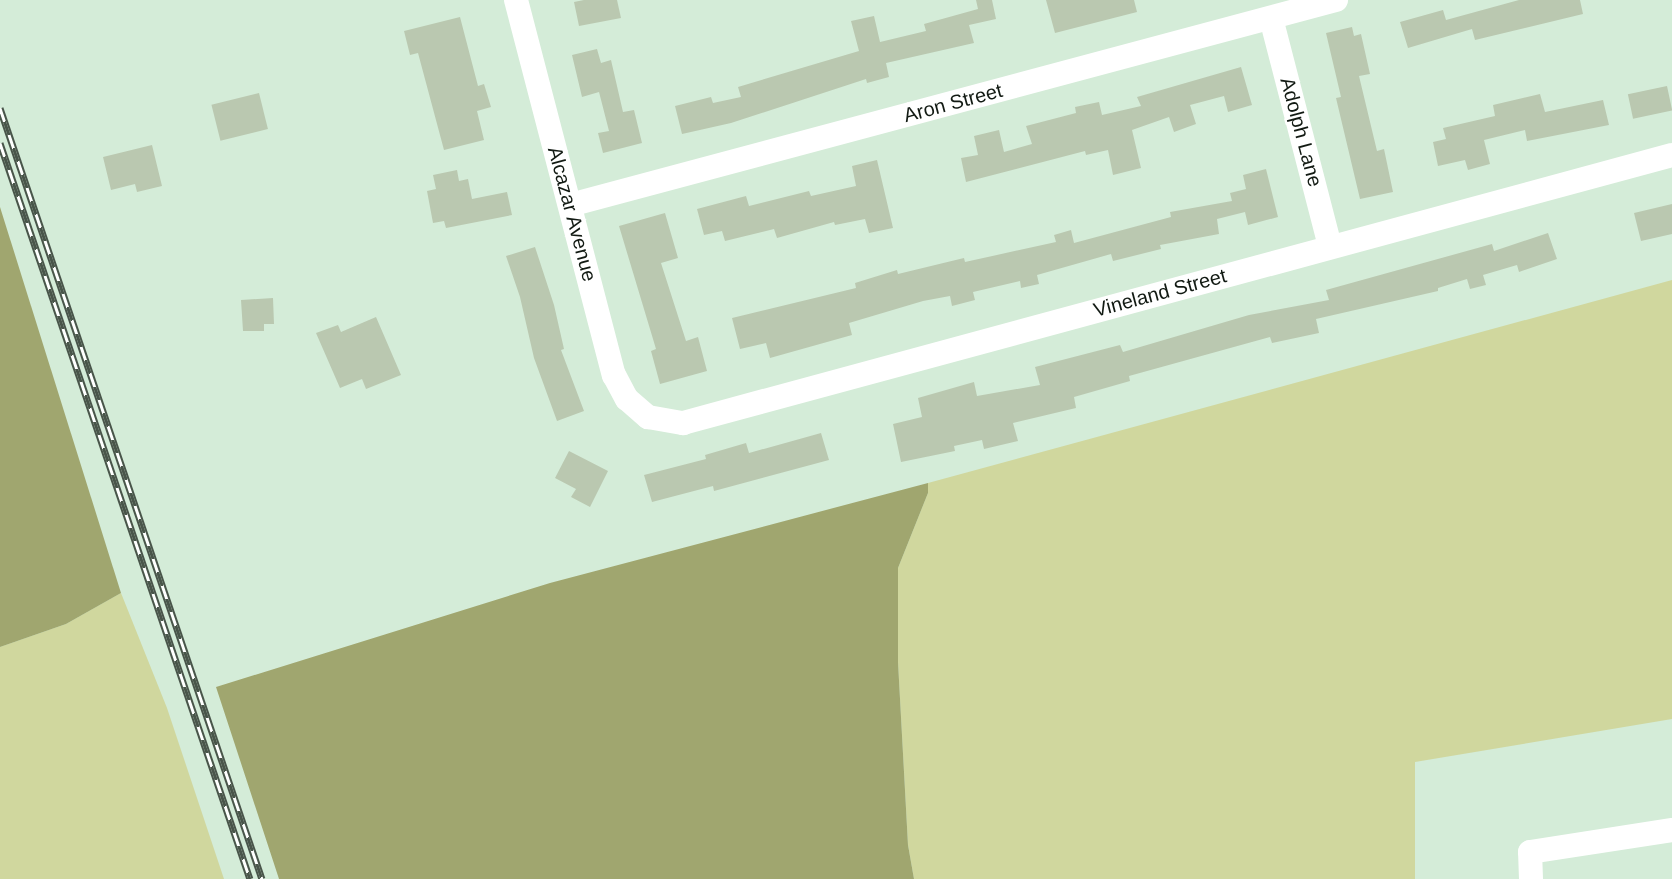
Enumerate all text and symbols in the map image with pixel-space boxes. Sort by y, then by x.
street label: Adolph Lane [1275,75,1327,189]
street label: Aron Street [901,78,1005,128]
street label: Alcazar Avenue [542,143,602,285]
street label: Vineland Street [1091,264,1229,322]

